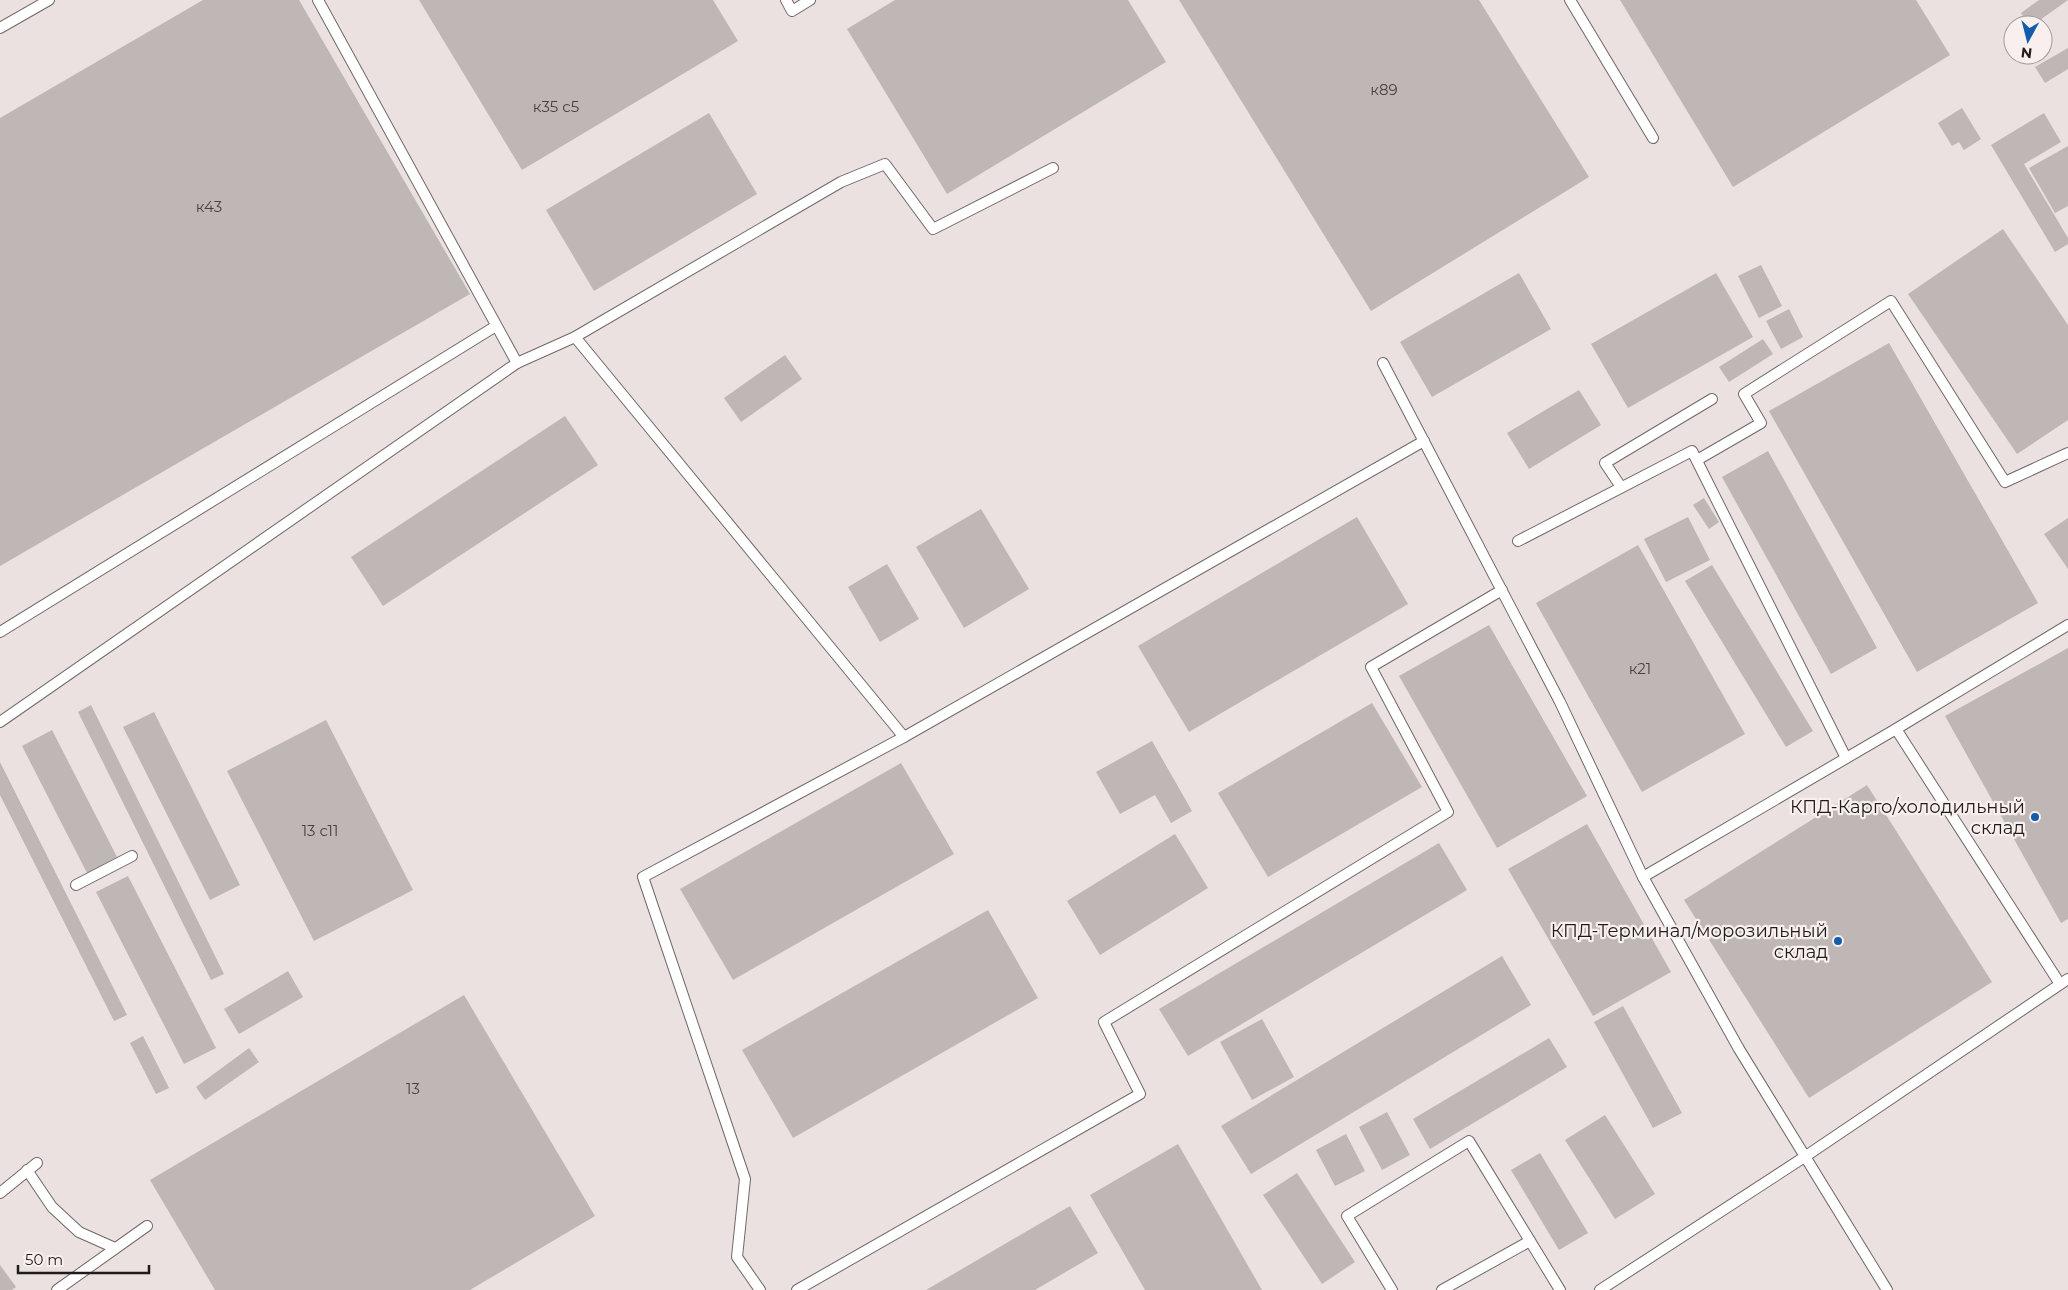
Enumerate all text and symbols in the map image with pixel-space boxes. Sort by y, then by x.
north arrow [2003,15,2053,65]
text: N [2020,43,2033,63]
house number: к89 [1370,80,1398,99]
house number: к35 с5 [533,97,579,116]
house number: к43 [196,197,222,216]
house number: к21 [1629,659,1651,678]
place label: КПД-Карго/холодильный склад [1790,796,2025,839]
marker: КПД-Карго/холодильный склад [2029,811,2041,823]
house number: 13 с11 [302,821,338,840]
place label: КПД-Терминал/морозильный склад [1551,920,1828,963]
marker: КПД-Терминал/морозильный склад [1832,935,1844,947]
house number: 13 [406,1079,420,1098]
scale bar [18,1242,149,1274]
text: 50 m [25,1250,63,1269]

